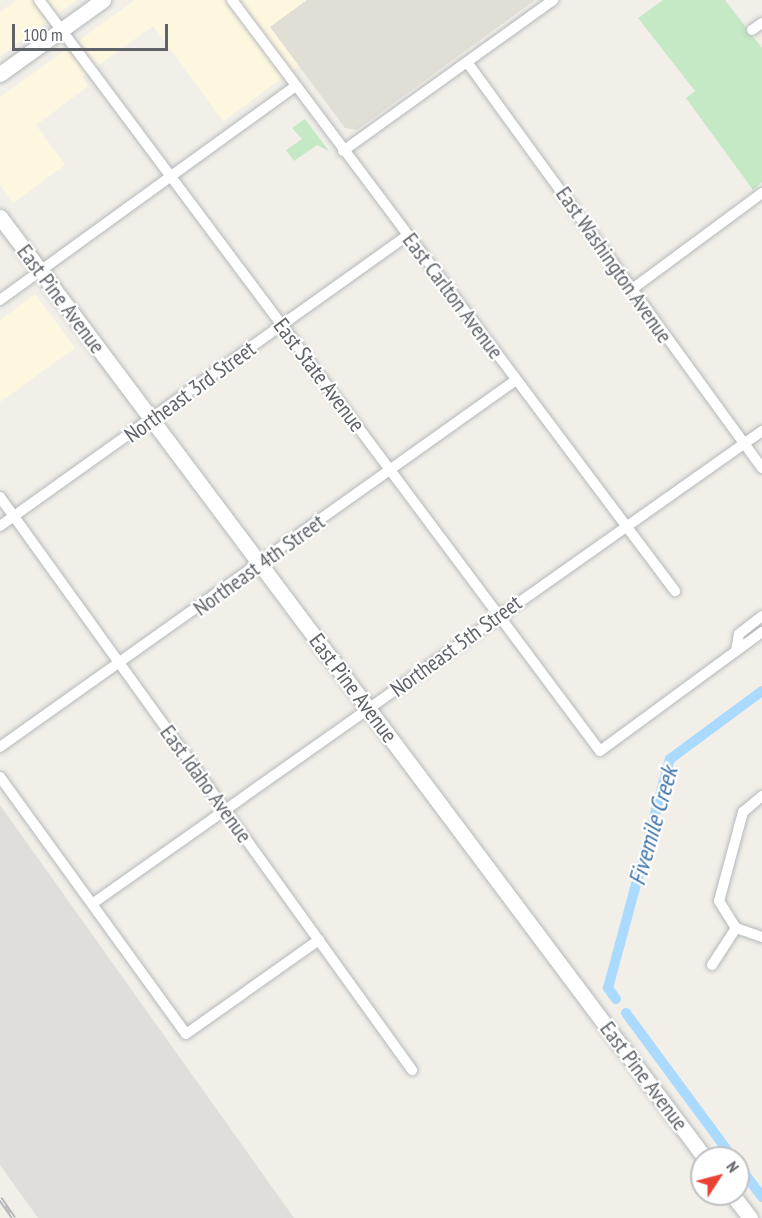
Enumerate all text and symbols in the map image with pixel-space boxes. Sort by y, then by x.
scale bar [15,12,171,50]
text: 100 m [23,23,63,46]
street label: East Washington Avenue [550,181,678,349]
street label: East Carlton Avenue [397,228,509,364]
street label: East Pine Avenue [11,239,111,359]
street label: East State Avenue [268,313,370,437]
street label: Northeast 3rd Street [119,336,261,448]
street label: Northeast 4th Street [188,509,330,621]
street label: Northeast 5th Street [385,590,527,702]
street label: East Pine Avenue [303,628,403,748]
street label: East Idaho Avenue [154,720,258,848]
water label: Fivemile Creek [622,763,684,889]
street label: East Pine Avenue [594,1016,694,1136]
north arrow [690,1146,750,1206]
text: N [722,1157,744,1176]

